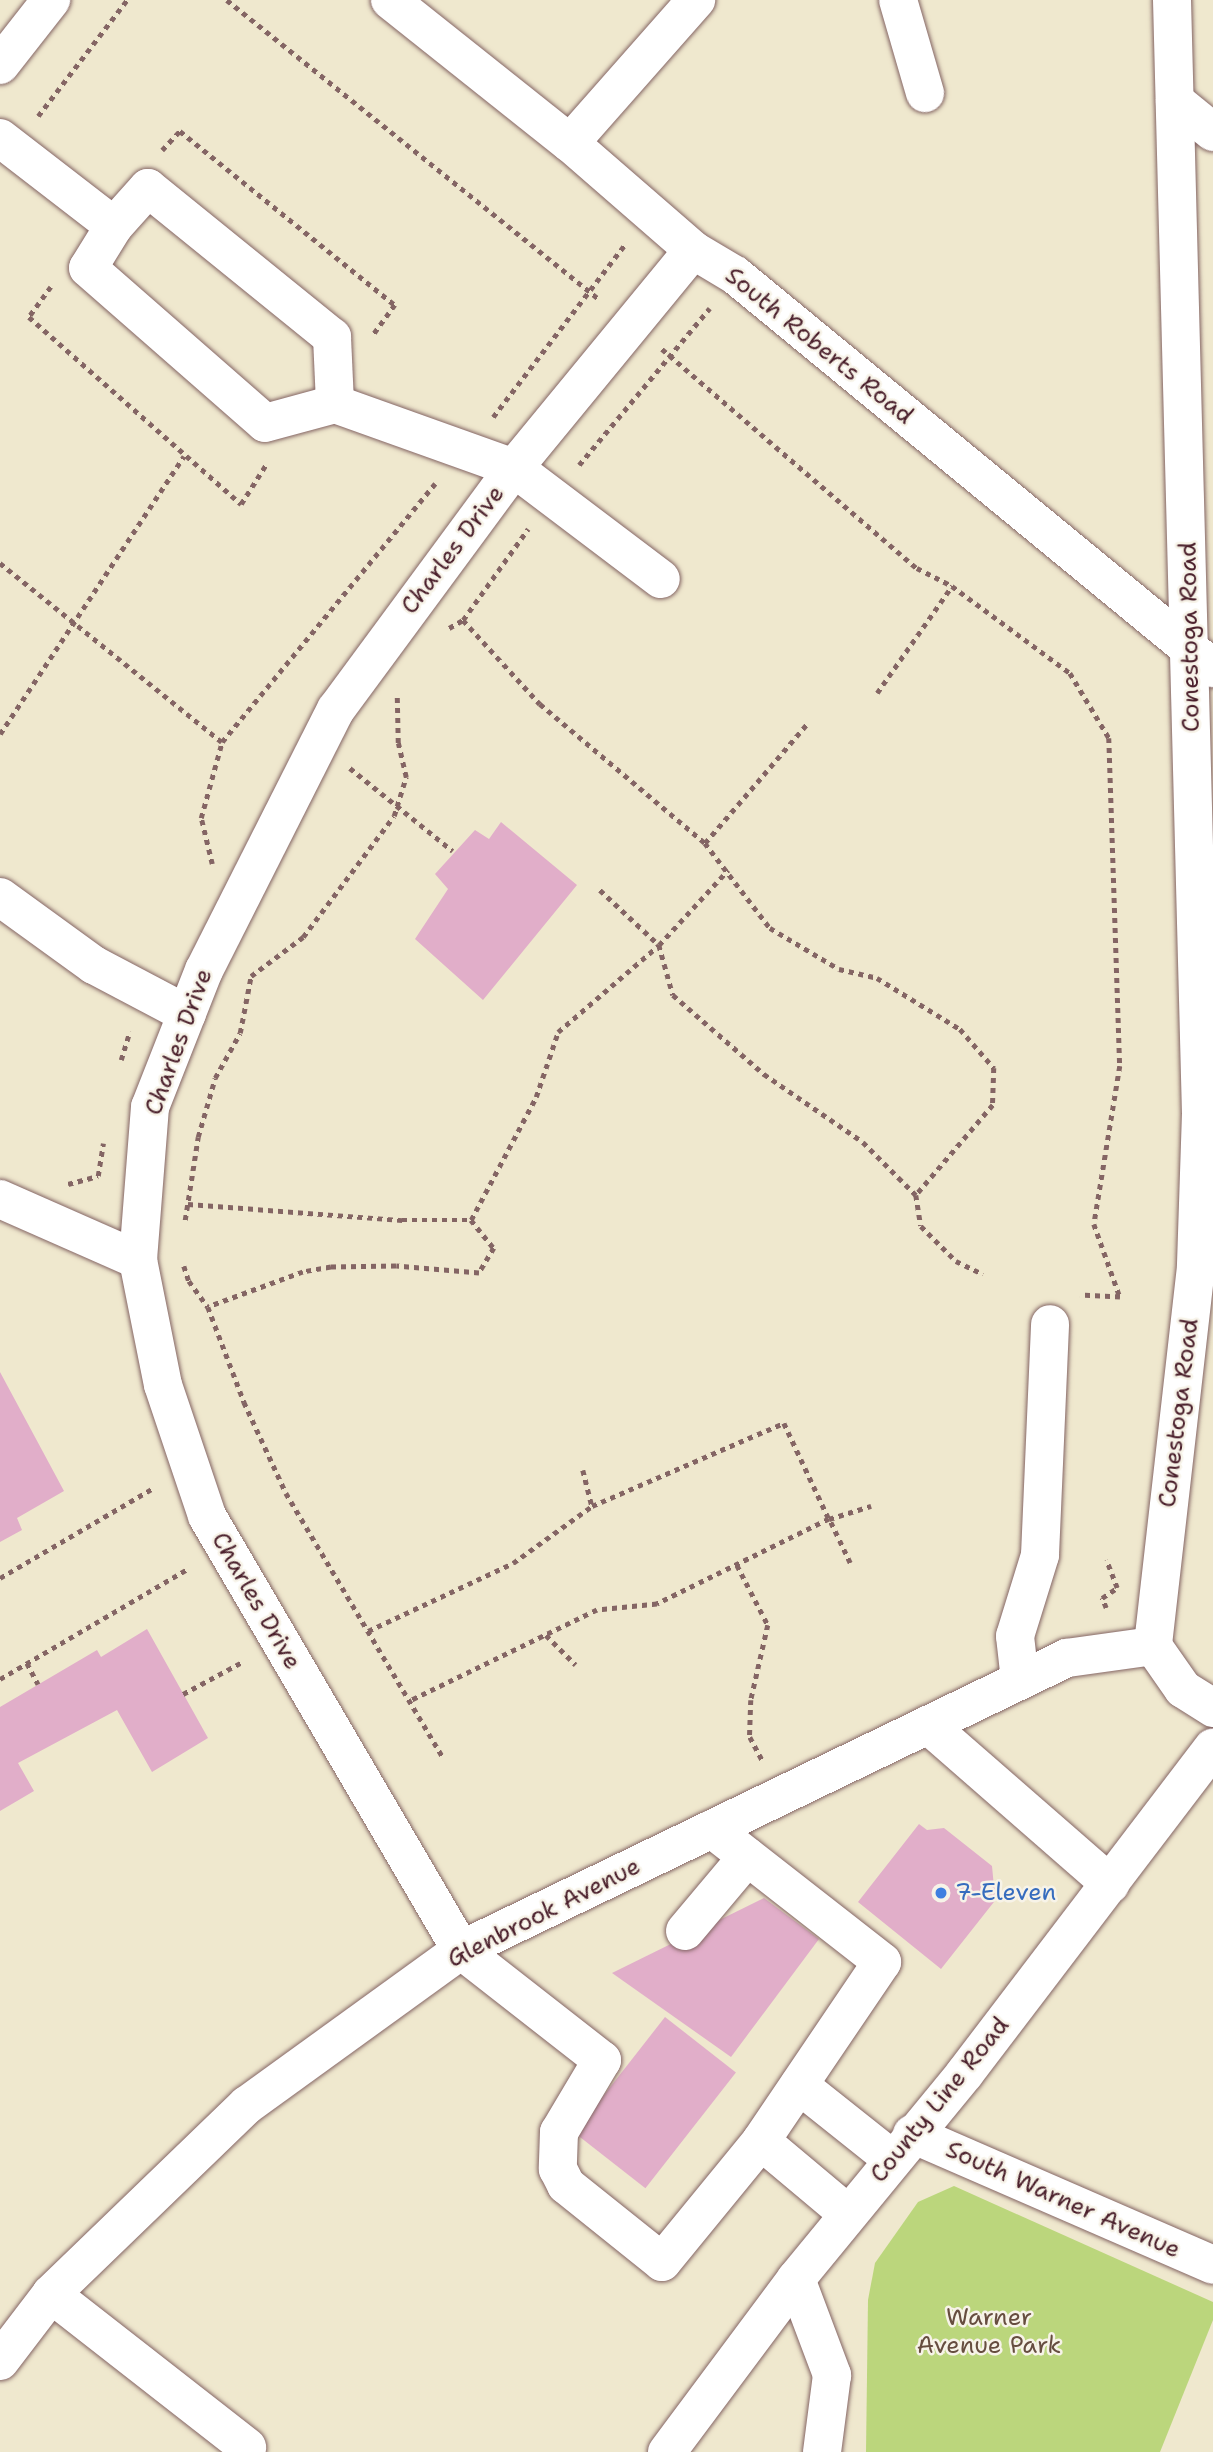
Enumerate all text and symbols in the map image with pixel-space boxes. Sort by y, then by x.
street label: South Roberts Road [719,261,919,431]
street label: Charles Drive [395,480,511,620]
street label: Conestoga Road [1174,542,1206,732]
street label: Charles Drive [139,965,219,1119]
street label: Conestoga Road [1153,1317,1205,1509]
street label: Charles Drive [205,1527,307,1675]
street label: Glenbrook Avenue [443,1852,645,1974]
place label: 7-Eleven [955,1879,1056,1907]
marker: 7-Eleven [933,1885,949,1901]
street label: County Line Road [864,2011,1016,2189]
street label: South Warner Avenue [941,2135,1185,2265]
park label: Warner Avenue Park [917,2304,1061,2360]

